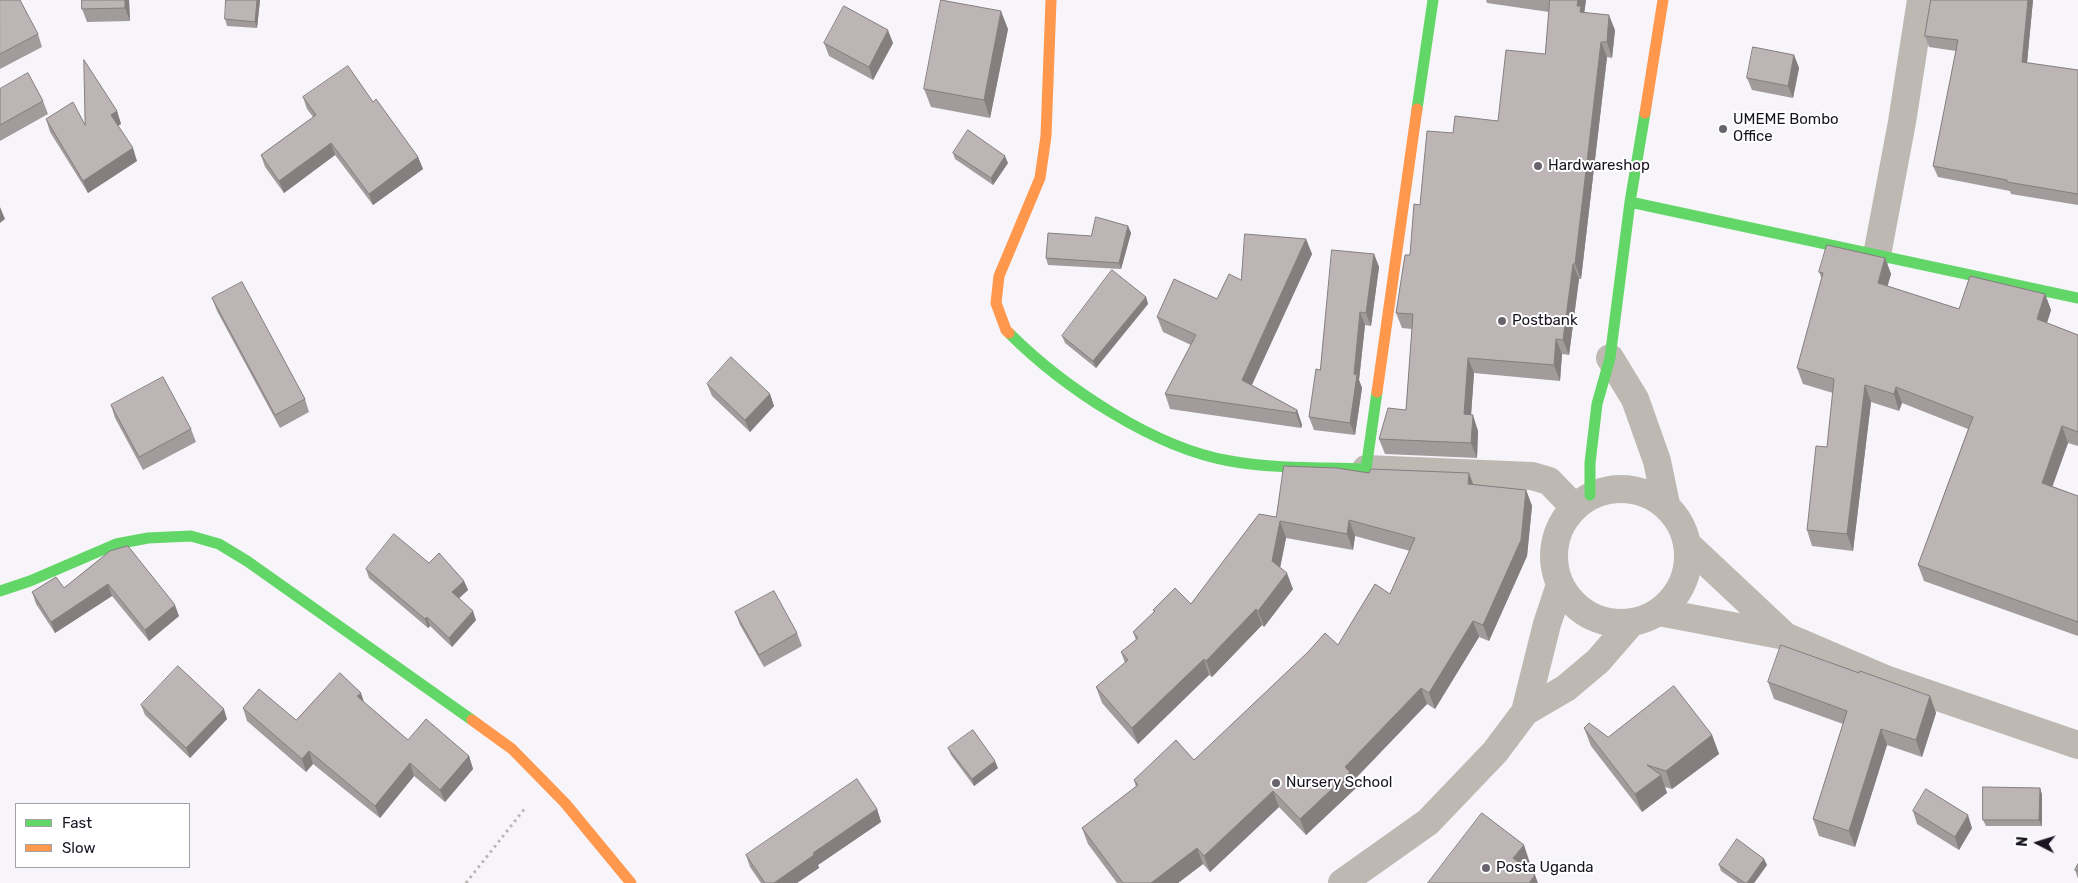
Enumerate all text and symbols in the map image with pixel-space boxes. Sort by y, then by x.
place label: UMEME Bombo Office [1733,111,1839,146]
marker: UMEME Bombo Office [1717,123,1729,135]
place label: Hardwareshop [1548,157,1650,175]
marker: Hardwareshop [1532,160,1544,172]
place label: Postbank [1512,312,1578,330]
marker: Postbank [1496,315,1508,327]
place label: Nursery School [1286,774,1392,792]
marker: Nursery School [1270,777,1282,789]
legend [15,803,190,868]
text: Fast [62,814,92,832]
north arrow [2013,818,2063,868]
text: N [2014,836,2031,847]
text: Slow [62,839,95,857]
place label: Posta Uganda [1496,859,1594,877]
marker: Posta Uganda [1480,862,1492,874]

